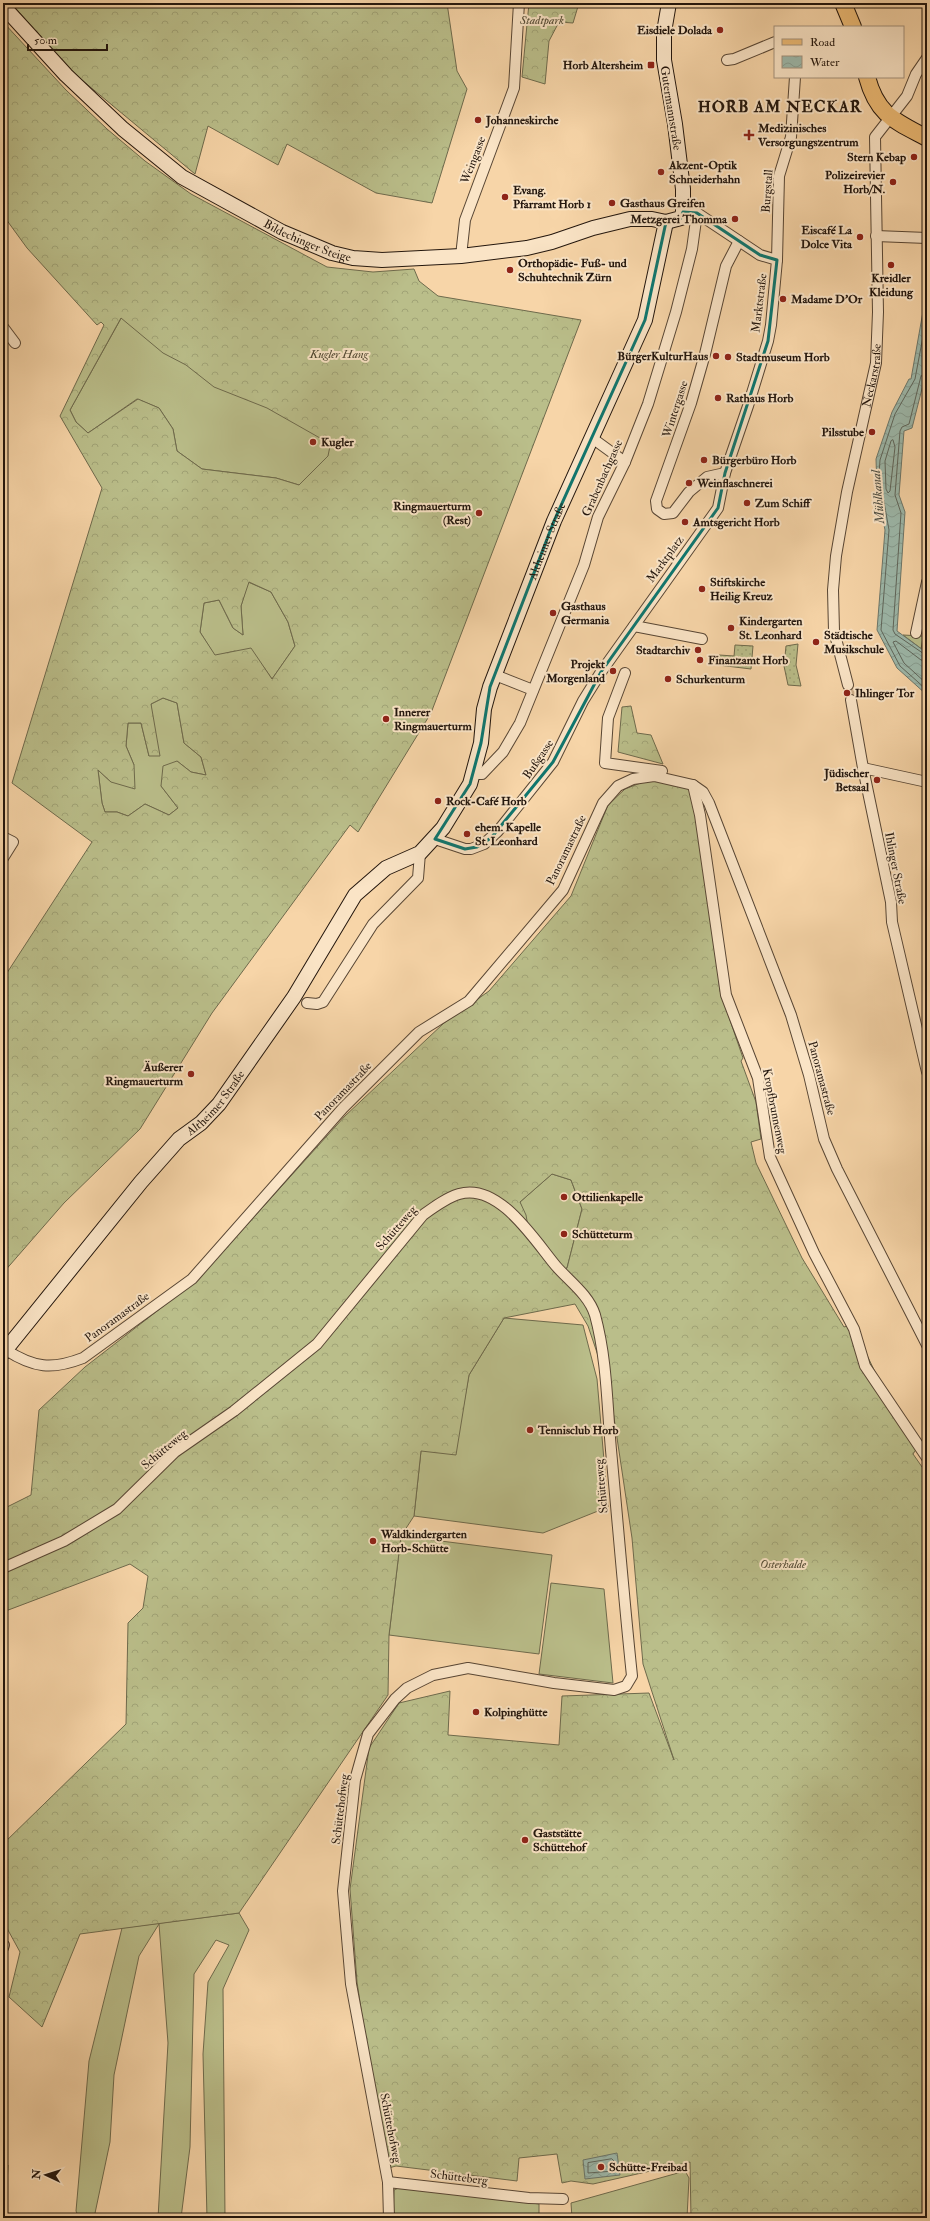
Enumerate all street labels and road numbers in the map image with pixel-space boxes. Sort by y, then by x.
street label: Gutermannstraße [656,65,685,151]
street label: Weingasse [457,134,489,187]
street label: Burgstall [758,169,776,213]
street label: Bildechinger Steige [261,216,352,265]
street label: Marktstraße [748,273,771,333]
street label: Neckarstraße [859,344,885,409]
street label: Wintergasse [659,379,692,440]
street label: Grabenbachgasse [579,437,626,519]
street label: Altheimer Straße [525,500,569,583]
street label: Marktplatz [643,533,687,586]
street label: Bußgasse [520,737,557,782]
street label: Panoramastraße [543,813,590,888]
street label: Ihlinger Straße [881,831,910,905]
street label: Panoramastraße [804,1039,839,1117]
street label: Panoramastraße [312,1059,375,1124]
street label: Kropfbrunnenweg [759,1067,790,1156]
street label: Altheimer Straße [183,1068,248,1140]
street label: Schütteweg [373,1202,421,1254]
street label: Panoramastraße [82,1289,153,1346]
street label: Schütteweg [138,1425,191,1473]
street label: Schütteweg [592,1457,611,1514]
street label: Schüttehofweg [329,1772,352,1845]
street label: Schüttehofweg [376,2092,405,2165]
street label: Schütteberg [429,2167,490,2189]

